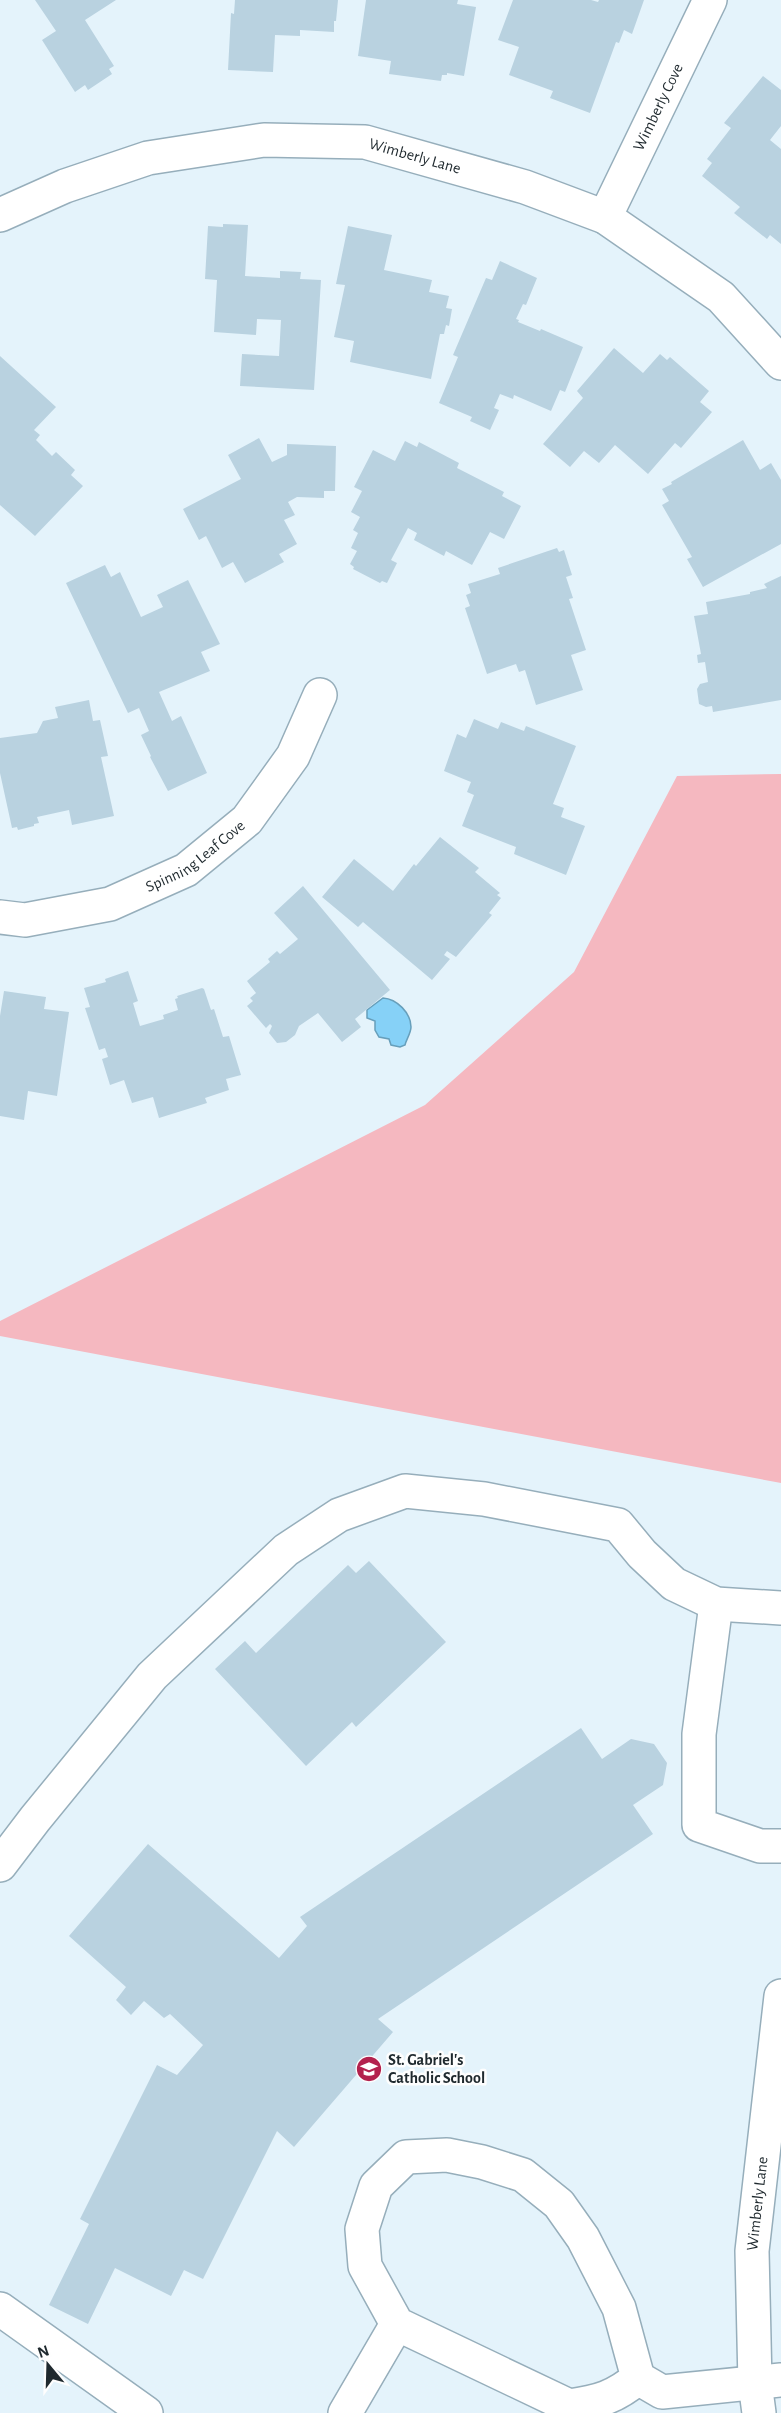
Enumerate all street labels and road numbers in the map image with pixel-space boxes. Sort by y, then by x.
street label: Wimberly Cove [630,61,686,153]
street label: Wimberly Lane [367,136,463,177]
street label: Spinning Leaf Cove [143,817,248,895]
street label: Wimberly Lane [744,2156,771,2252]

